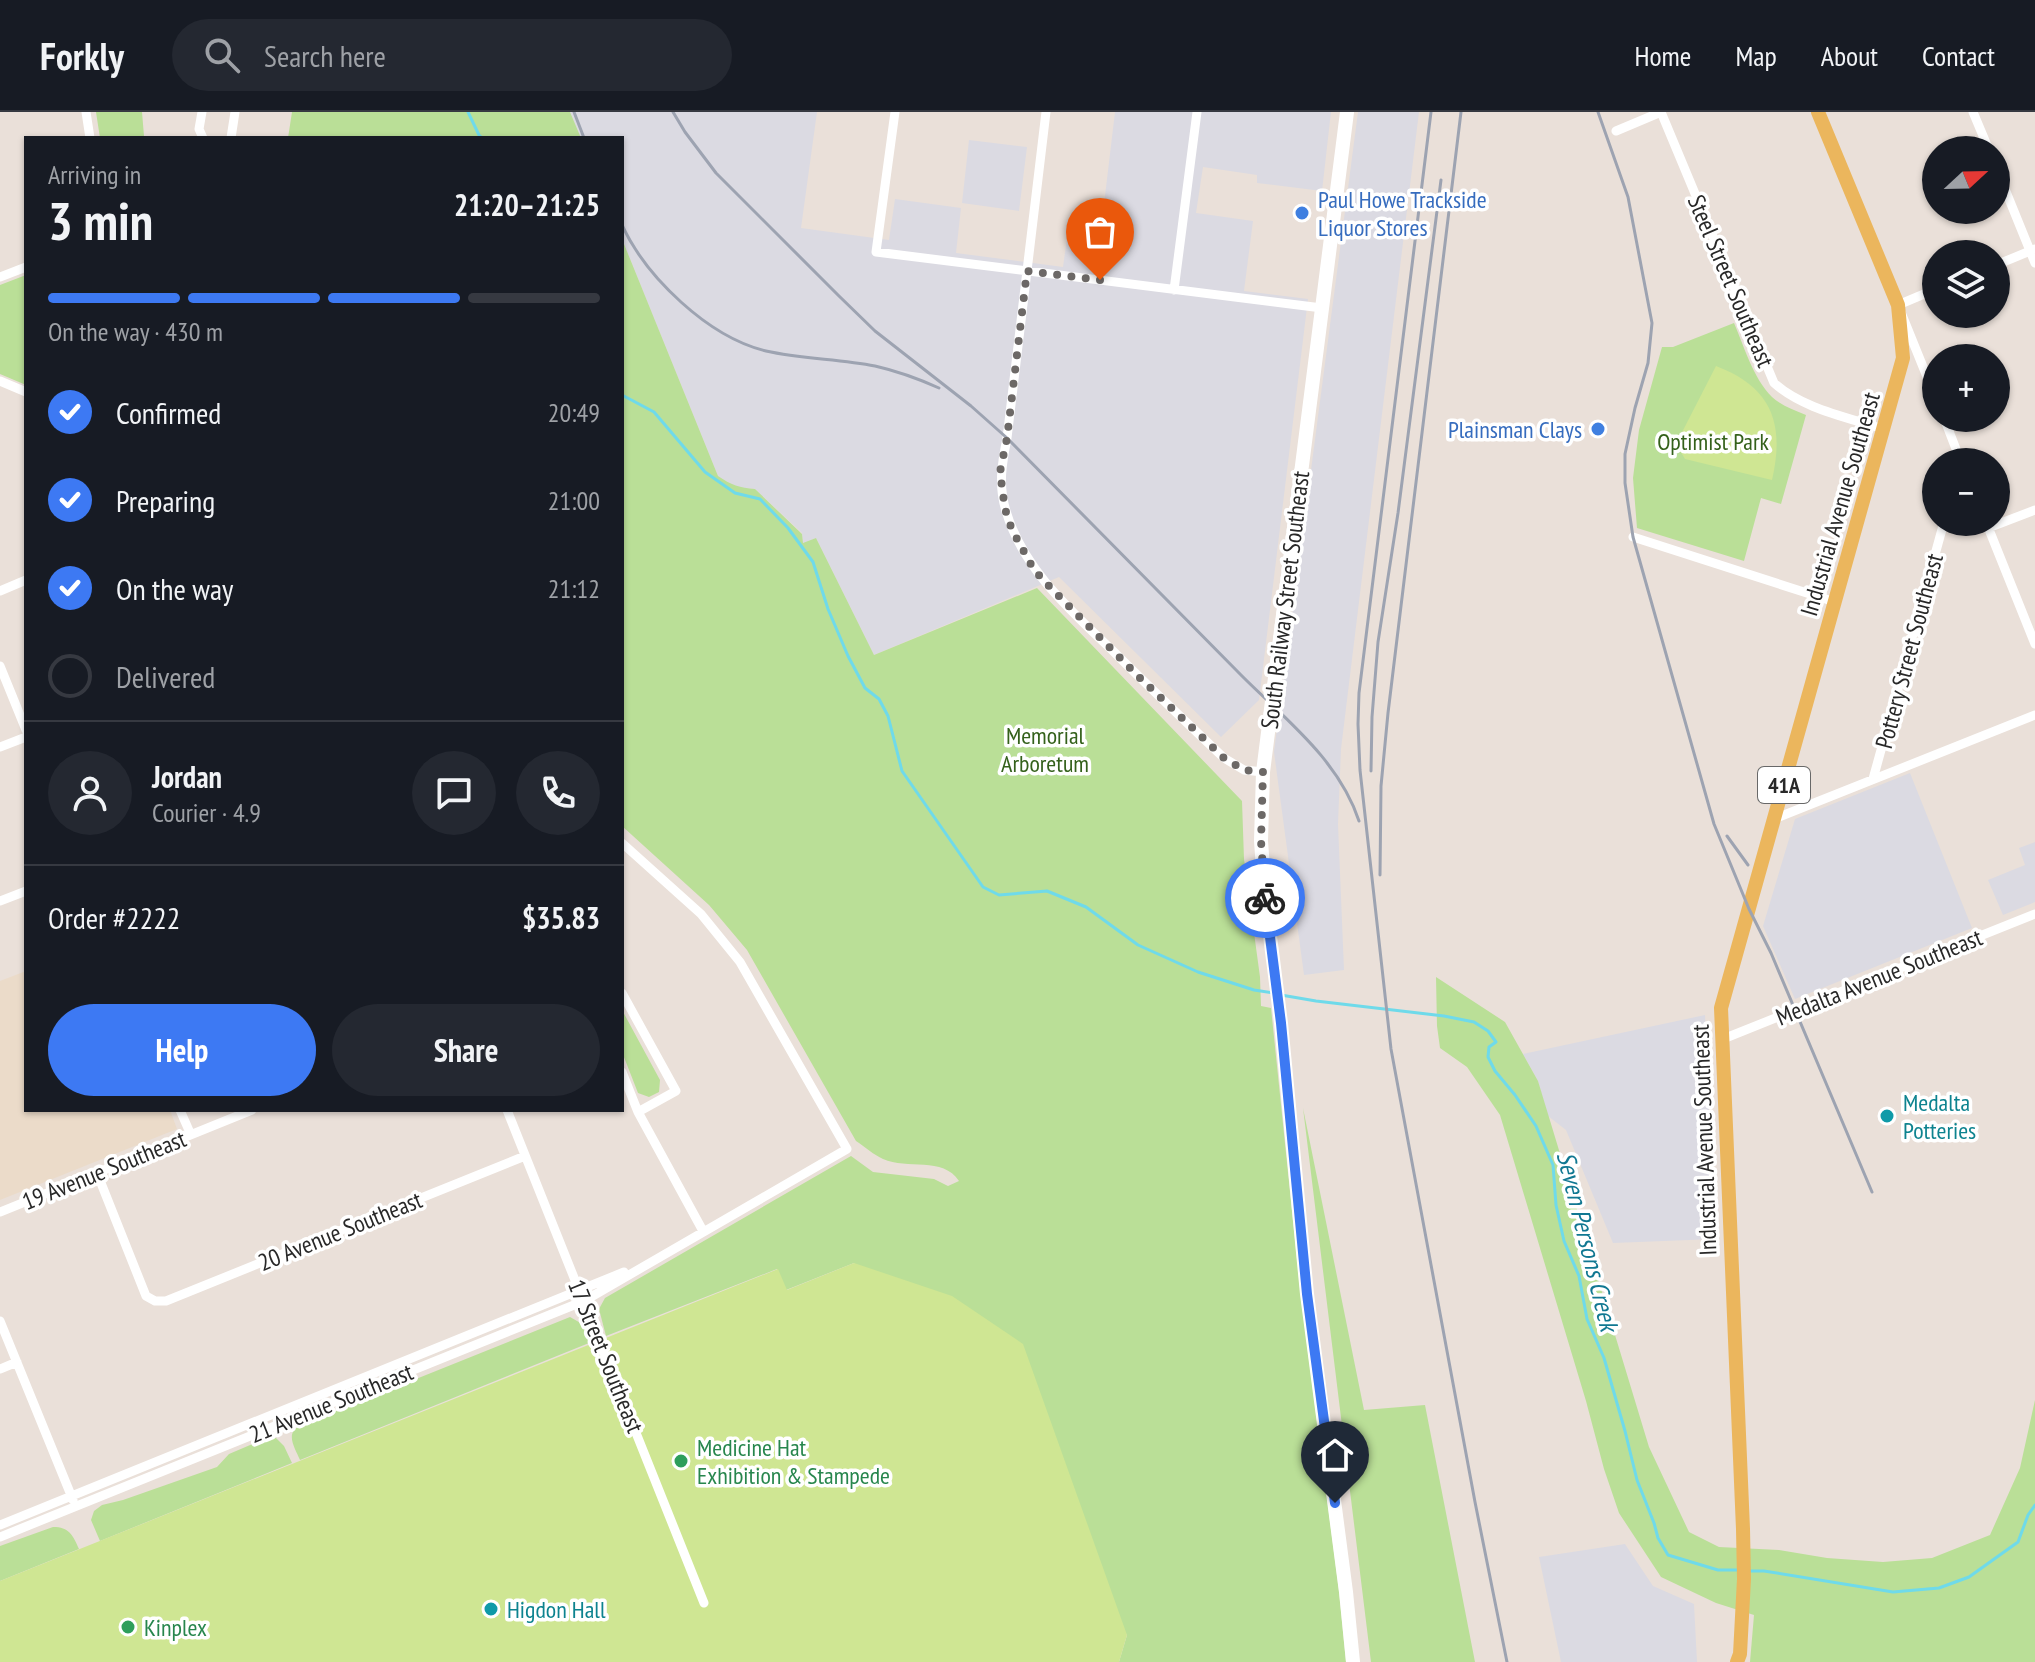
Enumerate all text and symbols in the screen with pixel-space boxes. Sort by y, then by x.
search box [172,19,732,91]
text: Forkly [40,31,124,80]
icon: search [200,33,244,77]
text: Search here [264,36,386,75]
text: Home [1635,37,1691,74]
text: Map [1735,37,1777,74]
text: About [1821,37,1878,74]
text: Contact [1922,37,1995,74]
north arrow [1922,136,2010,224]
map controls [1922,136,2010,536]
text: Arriving in [48,158,141,191]
place label: Paul Howe Trackside Liquor Stores [1318,184,1487,243]
text: 21:20–21:25 [454,185,600,224]
text: 3 min [48,187,153,254]
street label: Steel Street Southeast [1681,190,1781,372]
pin [1066,198,1134,280]
marker: Paul Howe Trackside Liquor Stores [1293,204,1311,222]
icon: bag [1078,210,1122,254]
button: layers [1922,240,2010,328]
text: On the way · 430 m [48,315,223,348]
button: + [1922,344,2010,432]
street label: Industrial Avenue Southeast [1793,388,1887,619]
icon: check [48,390,92,434]
text: Confirmed [116,393,221,432]
text: 20:49 [548,396,600,429]
place label: Plainsman Clays [1448,414,1582,445]
marker: Plainsman Clays [1589,420,1607,438]
park label: Optimist Park [1657,426,1770,457]
button: − [1922,448,2010,536]
street label: South Railway Street Southeast [1254,469,1316,731]
icon: check [48,478,92,522]
text: Preparing [116,481,215,520]
text: 21:00 [548,484,600,517]
street label: Pottery Street Southeast [1868,550,1950,752]
icon: check [48,566,92,610]
text: On the way [116,569,233,608]
text: 21:12 [548,572,600,605]
text: Delivered [116,657,215,696]
park label: Memorial Arboretum [1001,720,1089,779]
button: person [48,751,132,835]
button: chat [412,751,496,835]
button: phone [516,751,600,835]
text: Jordan [152,757,222,796]
road number: 41A [1758,767,1810,803]
text: Courier · 4.9 [152,796,261,829]
courier [1225,858,1305,938]
icon: bike [1243,876,1287,920]
text: Order #2222 [48,898,180,937]
text: $35.83 [522,898,600,937]
street label: Medalta Avenue Southeast [1771,921,1987,1033]
button: Help [48,1004,316,1096]
button: Share [332,1004,600,1096]
street label: Industrial Avenue Southeast [1684,1023,1724,1256]
place label: Medalta Potteries [1903,1087,1976,1146]
marker: Medalta Potteries [1878,1107,1896,1125]
street label: 19 Avenue Southeast [17,1123,191,1217]
water label: Seven Persons Creek [1550,1148,1627,1337]
street label: 20 Avenue Southeast [253,1184,427,1278]
street label: 17 Street Southeast [561,1275,651,1438]
street label: 21 Avenue Southeast [244,1356,418,1450]
pin [1301,1421,1369,1503]
place label: Medicine Hat Exhibition & Stampede [697,1432,890,1491]
icon: home [1313,1433,1357,1477]
marker: Medicine Hat Exhibition & Stampede [672,1452,690,1470]
place label: Higdon Hall [507,1594,606,1625]
marker: Higdon Hall [482,1600,500,1618]
place label: Kinplex [144,1612,207,1643]
marker: Kinplex [119,1618,137,1636]

